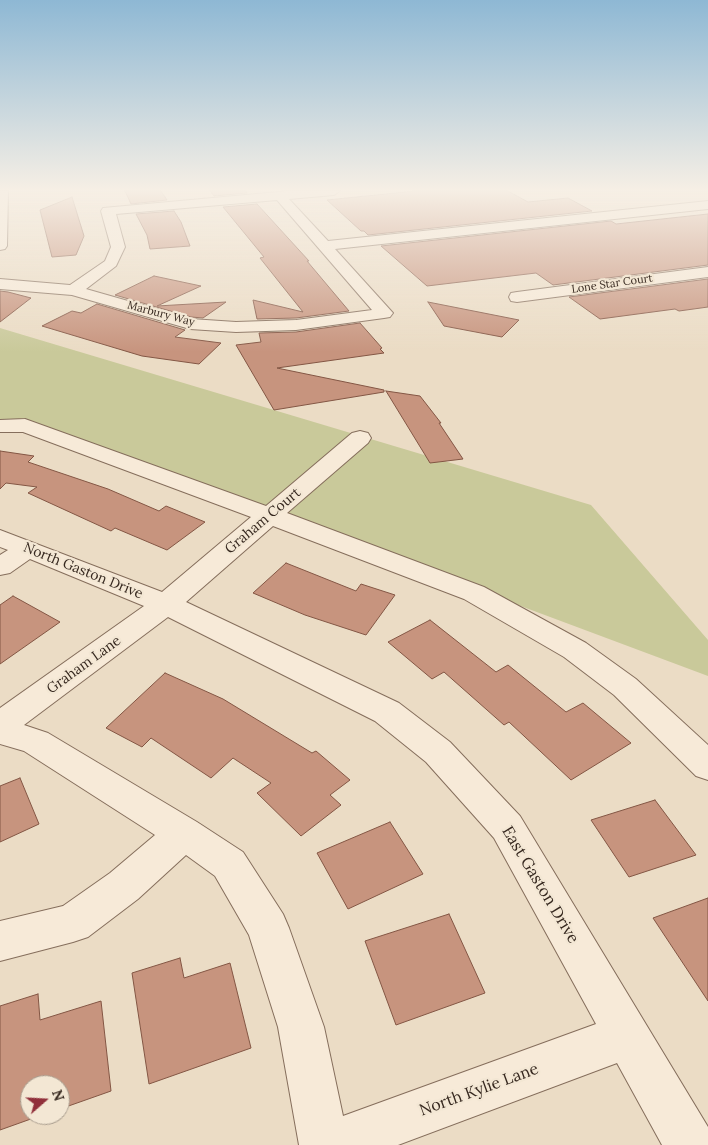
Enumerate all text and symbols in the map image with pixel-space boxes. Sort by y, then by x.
street label: Lone Star Court [571,272,653,296]
street label: Marbury Way [126,299,196,329]
street label: Graham Court [222,484,304,558]
street label: North Gaston Drive [21,539,145,603]
street label: Graham Lane [44,633,124,697]
street label: East Gaston Drive [497,823,583,947]
street label: North Kylie Lane [417,1060,541,1120]
north arrow [20,1075,70,1125]
text: N [48,1087,69,1103]

